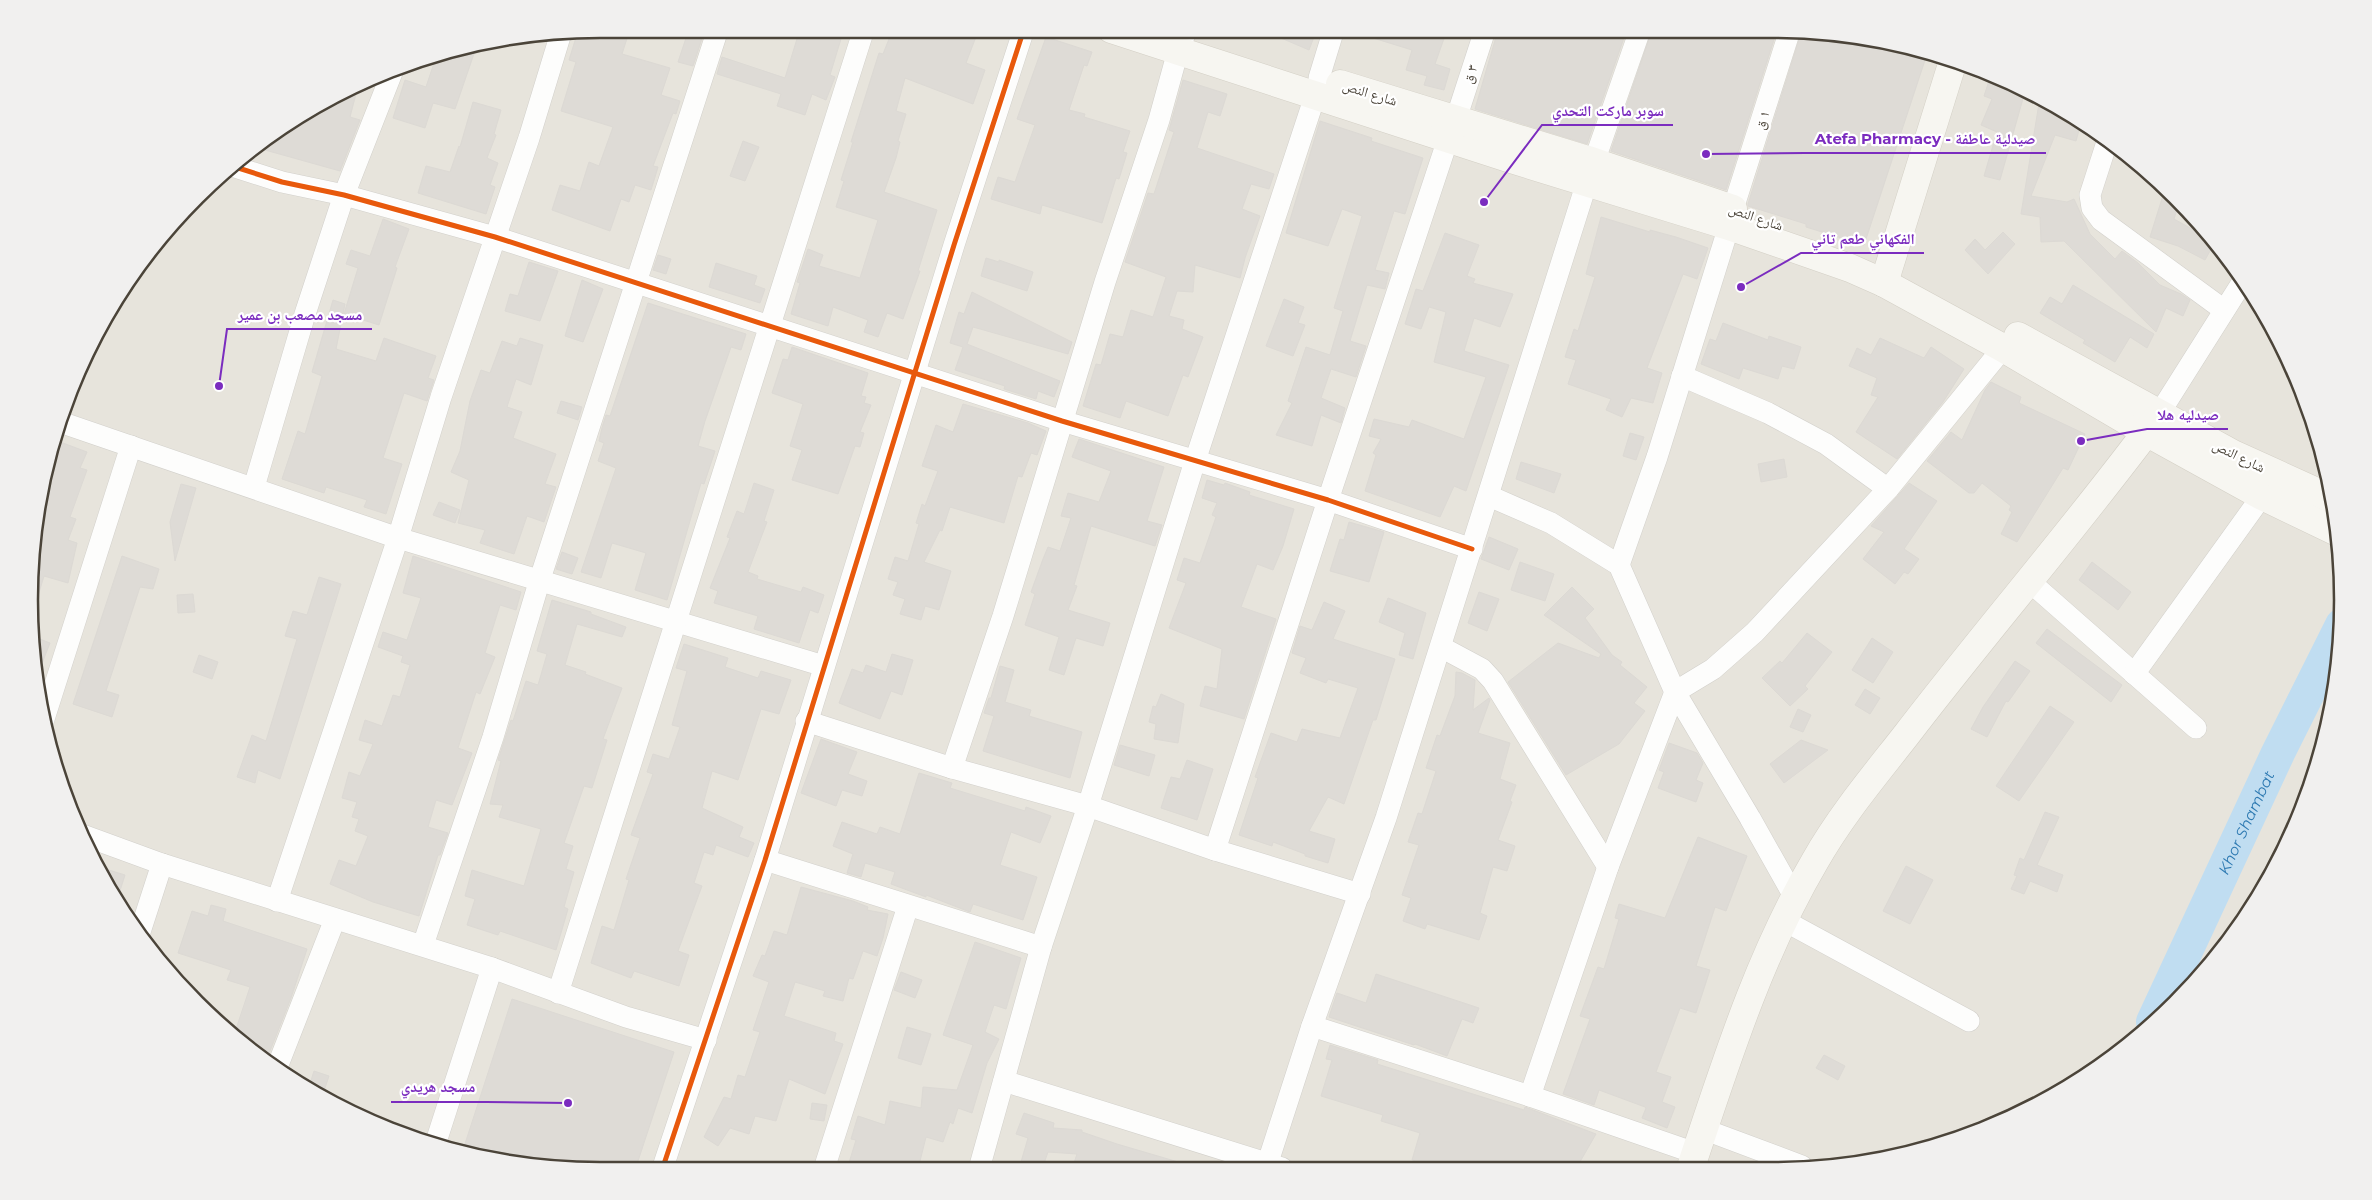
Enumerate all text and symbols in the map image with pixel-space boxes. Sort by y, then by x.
street label: ٣ ق [1459,62,1481,86]
street label: شارع النص [1340,76,1399,111]
callout: سوبر ماركت التحدي [1542,95,1673,125]
text: سوبر ماركت التحدي [1552,101,1664,123]
street label: ١ ق [1751,108,1773,132]
callout: Atefa Pharmacy - صيدلية عاطفة [1805,123,2046,153]
text: Atefa Pharmacy - صيدلية عاطفة [1814,129,2035,148]
street label: شارع النص [1726,199,1785,236]
callout: الفكهاني طعم تاني [1801,223,1924,253]
text: الفكهاني طعم تاني [1811,229,1915,251]
callout: مسجد مصعب بن عمير [227,299,372,329]
text: مسجد مصعب بن عمير [237,305,362,324]
callout: صيدليه هلا [2147,399,2228,429]
text: صيدليه هلا [2157,405,2219,424]
street label: شارع النص [2209,436,2268,477]
water label: Khor Shambat [2213,768,2278,877]
callout: مسجد هريدي [391,1072,486,1102]
text: مسجد هريدي [401,1077,475,1099]

